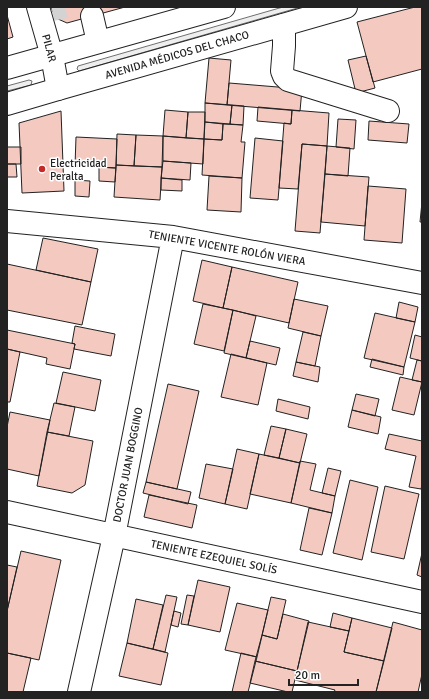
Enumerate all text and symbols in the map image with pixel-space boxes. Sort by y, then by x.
street label: AVENIDA MÉDICOS DEL CHACO [103,27,251,82]
street label: PILAR [39,33,59,64]
place label: Electricidad Peralta [50,157,107,183]
marker: Electricidad Peralta [37,164,47,174]
street label: TENIENTE VICENTE ROLÓN VIERA [147,227,307,268]
street label: DOCTOR JUAN BOGGINO [110,406,146,524]
street label: TENIENTE EZEQUIEL SOLÍS [150,536,279,577]
scale bar [289,661,358,687]
text: 20 m [295,668,320,683]

